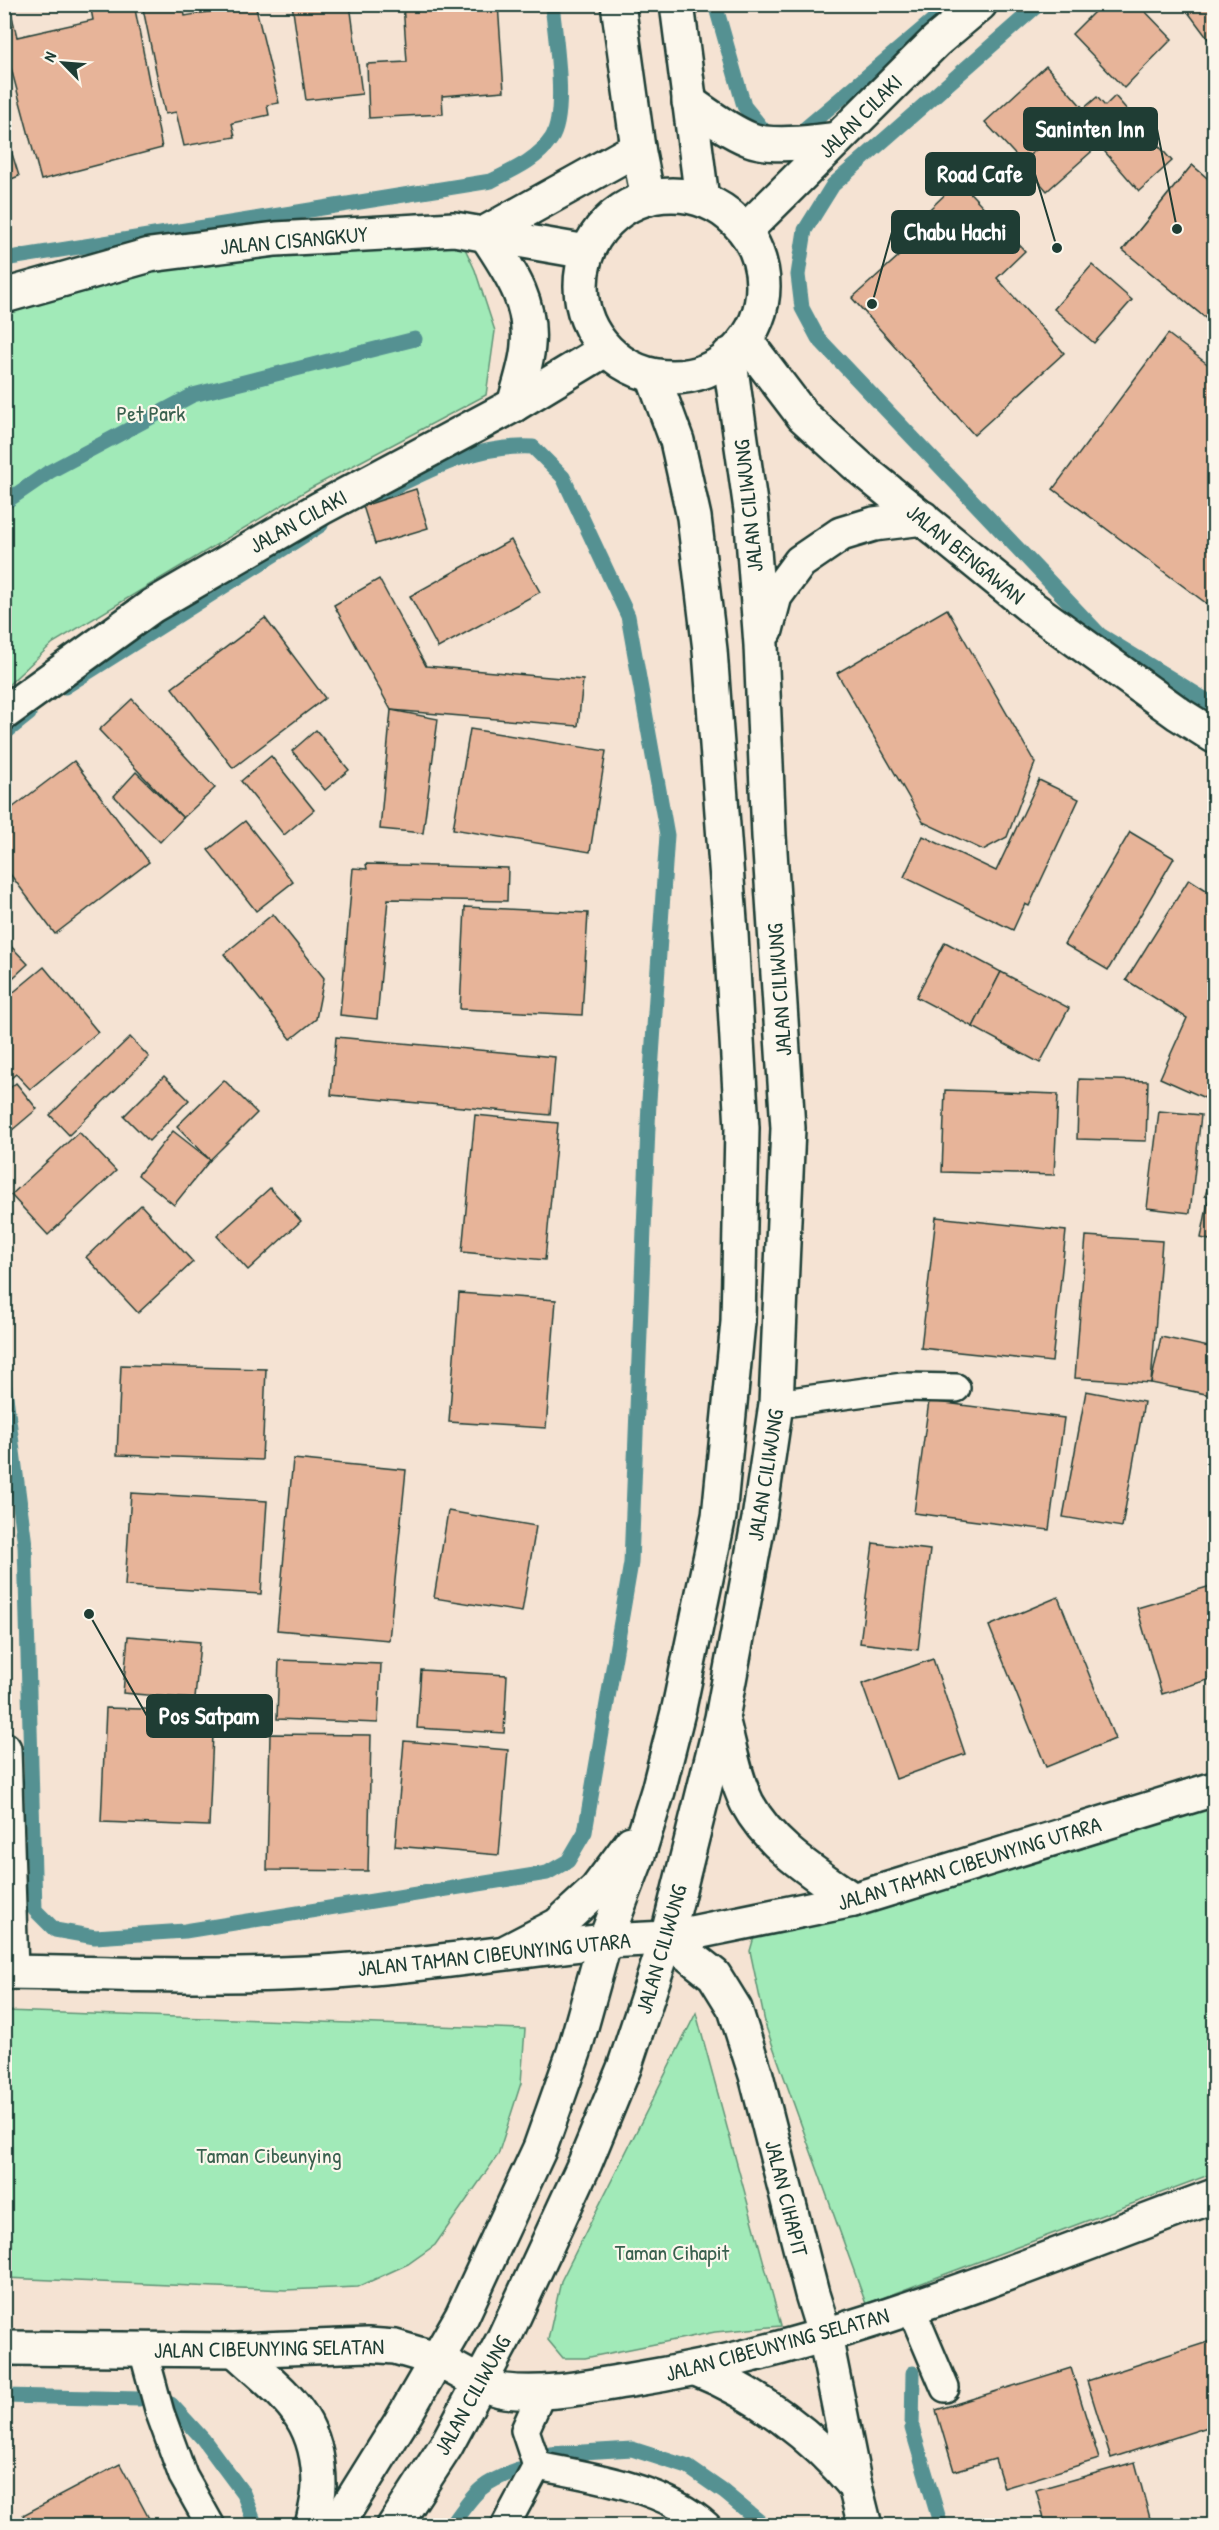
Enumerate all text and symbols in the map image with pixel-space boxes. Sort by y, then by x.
north arrow [33,33,93,93]
text: N [38,48,61,65]
street label: JALAN CILAKI [811,67,909,165]
callout: Saninten Inn [1024,108,1157,150]
text: Saninten Inn [1035,112,1145,144]
callout: Road Cafe [926,153,1035,195]
text: Road Cafe [937,157,1023,189]
callout: Chabu Hachi [892,211,1019,253]
text: Chabu Hachi [903,215,1007,247]
street label: JALAN CISANGKUY [219,219,369,261]
park label: Pet Park [117,398,185,428]
street label: JALAN CILIWUNG [726,438,770,574]
street label: JALAN CILAKI [244,482,352,560]
street label: JALAN BENGAWAN [900,497,1032,611]
street label: JALAN CILIWUNG [759,922,799,1057]
street label: JALAN CILIWUNG [740,1407,790,1543]
callout: Pos Satpam [147,1695,272,1737]
text: Pos Satpam [159,1699,259,1732]
street label: JALAN TAMAN CIBEUNYING UTARA [834,1809,1105,1917]
street label: JALAN CILIWUNG [628,1880,694,2017]
street label: JALAN TAMAN CIBEUNYING UTARA [356,1925,632,1983]
street label: JALAN CIHAPIT [758,2137,816,2260]
park label: Taman Cibeunying [196,2140,342,2170]
park label: Taman Cihapit [615,2237,730,2267]
street label: JALAN CIBEUNYING SELATAN [662,2300,892,2388]
street label: JALAN CILIWUNG [427,2329,518,2460]
street label: JALAN CIBEUNYING SELATAN [154,2331,384,2365]

